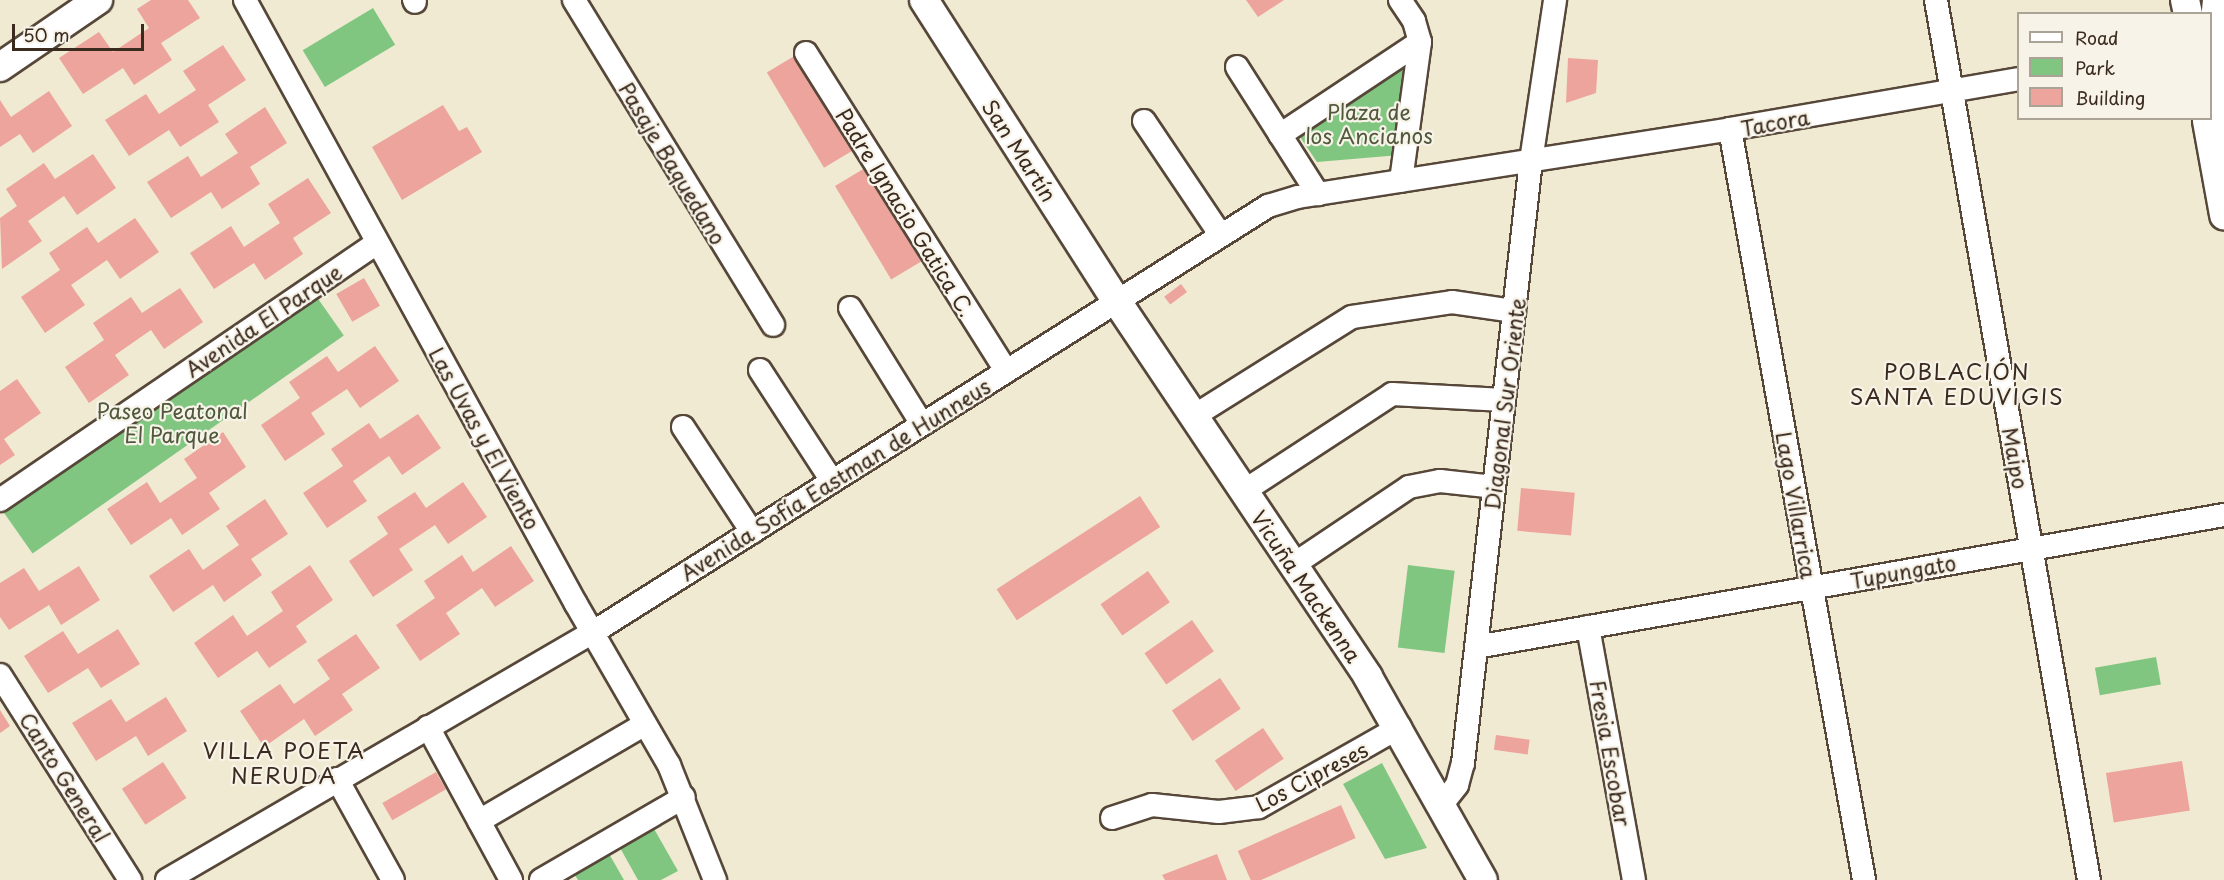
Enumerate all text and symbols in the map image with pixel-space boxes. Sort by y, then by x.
scale bar [15,12,147,50]
legend [2017,12,2212,120]
text: 50 m [23,21,70,48]
text: Road [2075,24,2119,51]
text: Park [2075,54,2115,81]
street label: Pasaje Baquedano [615,78,731,248]
text: Building [2075,84,2145,111]
street label: San Martín [978,95,1062,205]
park label: Plaza de los Ancianos [1305,98,1433,148]
street label: Padre Ignacio Gatica C. [832,103,980,321]
street label: Tacora [1739,104,1811,140]
street label: Avenida El Parque [180,258,346,382]
street label: Diagonal Sur Oriente [1478,296,1530,512]
street label: Las Uvas y El Viento [424,342,546,534]
district label: POBLACIÓN SANTA EDUVIGIS [1850,357,2064,408]
street label: Avenida Sofía Eastman de Hunneus [676,373,994,585]
park label: Paseo Peatonal El Parque [96,397,248,447]
street label: Maipo [1998,425,2034,491]
street label: Lago Villarrica [1772,430,1822,580]
street label: Vicuña Mackenna [1247,506,1367,666]
street label: Tupungato [1848,549,1958,593]
street label: Fresia Escobar [1586,679,1636,827]
street label: Canto General [15,708,115,846]
street label: Los Cipreses [1249,735,1373,817]
district label: VILLA POETA NERUDA [204,736,364,788]

